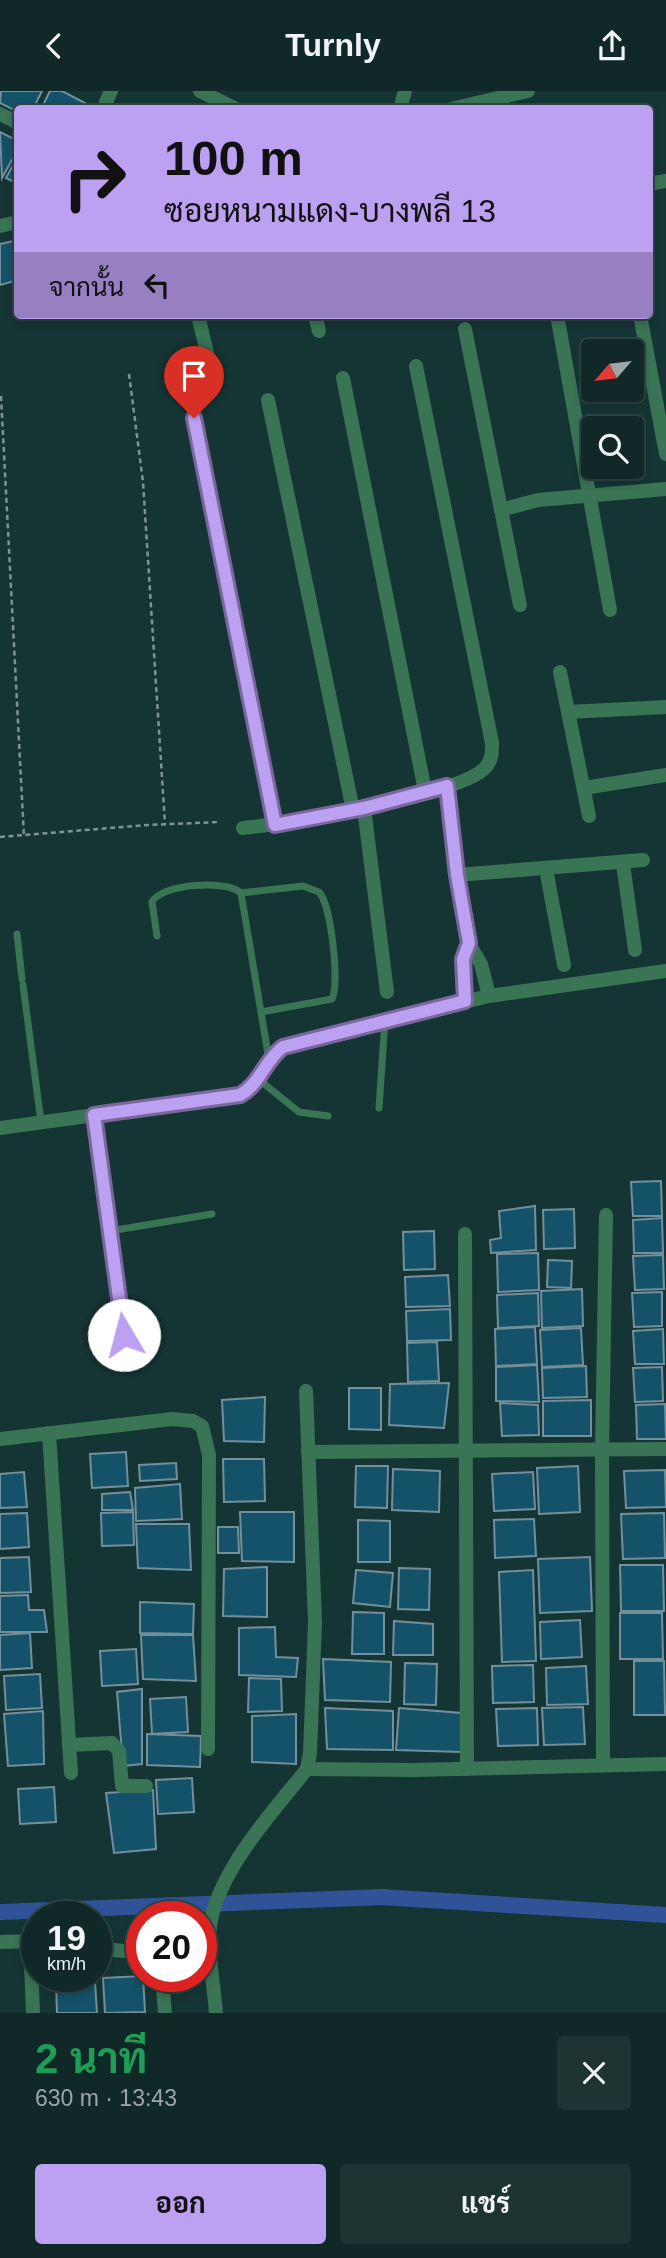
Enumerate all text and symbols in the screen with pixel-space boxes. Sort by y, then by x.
icon: back [35,27,73,65]
text: Turnly [285,27,381,63]
icon: share [593,27,631,65]
text: 100 m [164,131,303,185]
icon: right [49,133,140,224]
text: ซอยหนามแดง-บางพลี 13 [164,193,496,229]
icon: left [138,266,176,304]
text: จากนั้น [49,272,124,302]
north arrow [581,339,644,403]
map controls [581,339,644,479]
pin [164,346,224,418]
icon: arrive [175,357,213,395]
button: search [581,416,644,479]
position arrow [87,1298,161,1372]
speed limit sign: 20 [126,1901,217,1992]
text: 19 [47,1918,86,1957]
text: km/h [47,1954,86,1974]
text: 2 นาที [35,2035,147,2082]
button: close [557,2036,631,2110]
text: 630 m · 13:43 [35,2085,177,2111]
button: ออก [35,2164,326,2244]
button: แชร์ [340,2164,631,2244]

